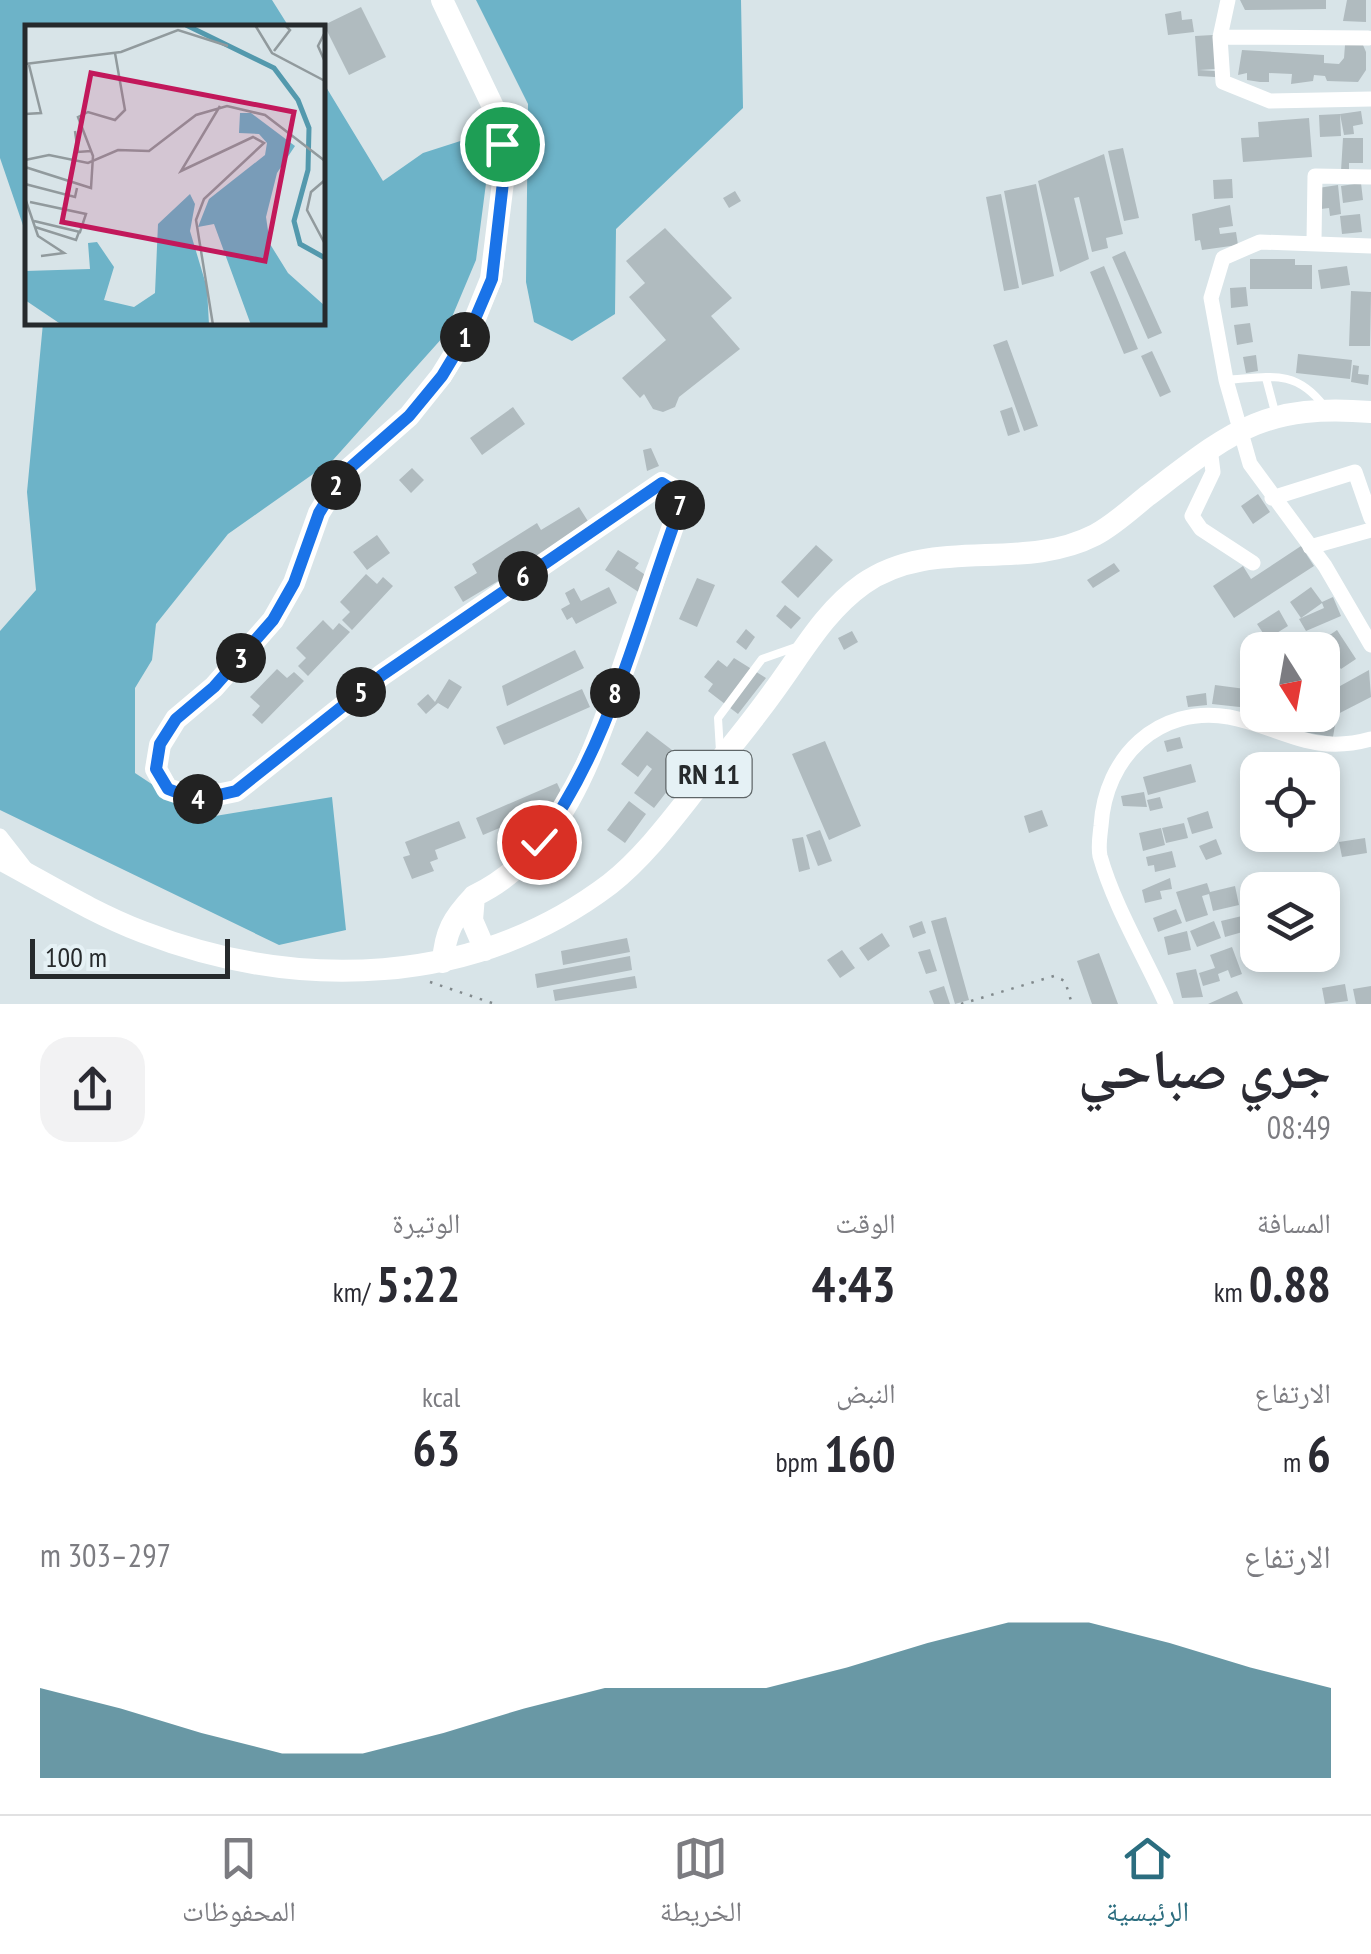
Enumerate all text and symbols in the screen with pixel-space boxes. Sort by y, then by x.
inset map [25,25,325,325]
pin [460,102,545,187]
icon: arrive [475,117,530,172]
pin: 1 [440,312,490,362]
text: 1 [458,318,472,355]
pin: 2 [311,460,361,510]
text: 2 [329,466,343,503]
pin: 7 [655,480,705,530]
text: 7 [673,486,687,523]
pin: 6 [498,551,548,601]
text: 6 [516,557,530,594]
north arrow [1240,632,1340,732]
map controls [1240,632,1340,972]
pin: 3 [216,633,266,683]
text: 3 [234,639,248,676]
pin: 5 [336,667,386,717]
pin: 8 [590,668,640,718]
text: 5 [354,673,368,710]
text: 8 [608,674,622,711]
road number: RN 11 [666,751,752,797]
button: locate [1240,752,1340,852]
pin: 4 [173,774,223,824]
text: 4 [191,780,205,817]
pin [497,800,582,885]
icon: check [512,815,567,870]
button: layers [1240,872,1340,972]
scale bar [30,934,230,978]
text: 100 m [45,938,107,975]
text: جري صباحي [1078,1033,1331,1104]
button: share [40,1037,145,1142]
text: 08:49 [1267,1106,1331,1148]
text: الوتيرة [392,1204,460,1241]
text: الوقت [835,1204,896,1241]
text: المسافة [1257,1204,1331,1241]
text: 5:22 [376,1251,460,1316]
text: 4:43 [811,1251,896,1316]
text: 0.88 [1249,1251,1331,1316]
text: /km [333,1273,376,1310]
text: km [1214,1273,1249,1310]
text: النبض [836,1374,896,1411]
text: الارتفاع [1255,1374,1331,1411]
text: kcal [422,1378,460,1415]
text: 63 [413,1415,460,1480]
text: 160 [824,1421,896,1486]
text: 6 [1307,1421,1331,1486]
text: bpm [775,1443,824,1480]
text: m [1283,1443,1307,1480]
text: 297–303 m [40,1534,171,1576]
text: الارتفاع [1244,1535,1331,1577]
tab: المحفوظات [182,1831,296,1939]
tab: الخريطة [660,1831,742,1939]
tab: الرئيسية [1106,1831,1189,1939]

